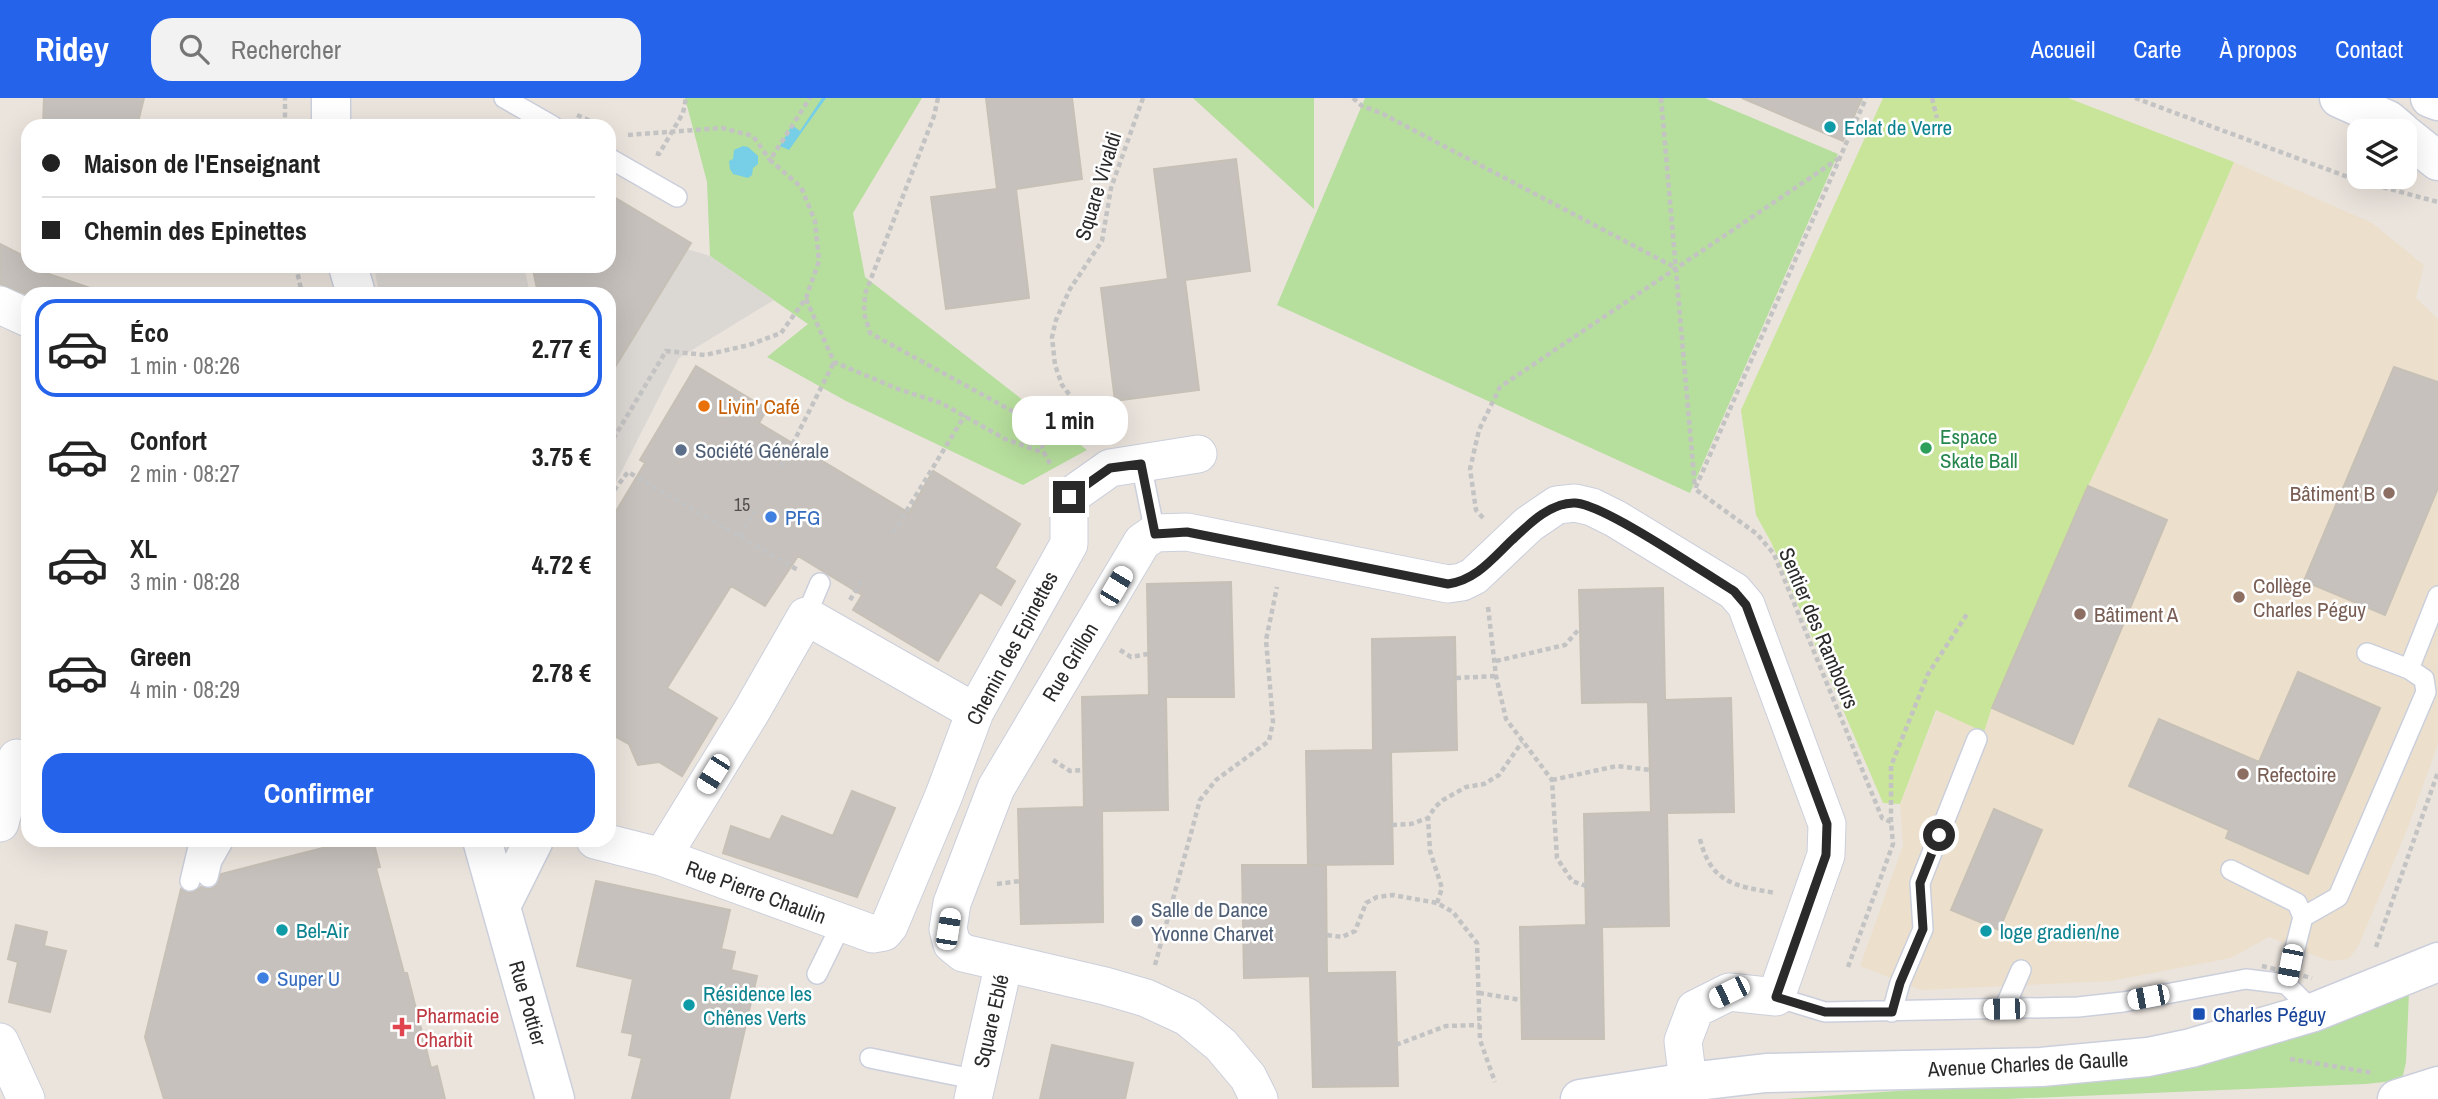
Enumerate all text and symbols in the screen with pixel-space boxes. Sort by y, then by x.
search box [151,18,641,81]
text: Ridey [35,27,109,71]
icon: search [175,30,213,68]
text: Rechercher [231,32,341,67]
text: Accueil [2031,33,2095,65]
text: Carte [2133,33,2181,65]
text: À propos [2219,33,2297,65]
text: Contact [2335,33,2403,65]
place label: Eclat de Verre [1844,113,1952,142]
marker: Eclat de Verre [1822,119,1838,135]
map controls [2347,119,2417,189]
button: layers [2347,119,2417,189]
street label: Square Vivaldi [1068,128,1128,244]
text: Maison de l'Enseignant [84,146,320,181]
text: Chemin des Epinettes [84,213,307,248]
text: Éco [130,315,169,350]
icon: car [46,317,109,380]
text: 2.77 € [532,331,591,366]
text: 1 min · 08:26 [130,350,240,381]
place label: Livin' Café [718,392,800,421]
callout: 1 min [1011,396,1127,444]
marker: Livin' Café [696,398,712,414]
text: 1 min [1045,405,1095,436]
place label: Espace Skate Ball [1940,422,2018,475]
text: Confort [130,423,207,458]
icon: car [46,425,109,488]
place label: Société Générale [695,436,829,465]
text: 3.75 € [532,439,591,474]
marker: Espace Skate Ball [1918,440,1934,456]
marker: Société Générale [673,442,689,458]
text: 2 min · 08:27 [130,458,240,489]
place label: Bâtiment B [2290,479,2375,508]
route end [1053,481,1085,513]
marker: Bâtiment B [2381,485,2397,501]
house number: 15 [734,492,750,517]
place label: PFG [785,503,820,532]
marker: PFG [763,509,779,525]
text: XL [130,531,157,566]
icon: car [46,533,109,596]
street label: Sentier des Rambours [1772,543,1866,713]
text: 4.72 € [532,547,591,582]
car [1097,563,1136,609]
text: 3 min · 08:28 [130,566,240,597]
street label: Chemin des Epinettes [959,566,1065,730]
place label: Collège Charles Péguy [2253,571,2366,624]
marker: Collège Charles Péguy [2231,589,2247,605]
place label: Bâtiment A [2094,600,2179,629]
marker: Bâtiment A [2072,606,2088,622]
street label: Rue Grillon [1035,617,1105,707]
text: Green [130,639,192,674]
icon: car [46,641,109,704]
text: 2.78 € [532,655,591,690]
text: 4 min · 08:29 [130,674,240,705]
car [693,751,734,797]
button: Confirmer [42,753,595,833]
place label: Refectoire [2257,760,2336,789]
marker: Refectoire [2235,766,2251,782]
route start [1923,819,1955,851]
street label: Rue Pierre Chaulin [682,853,830,931]
place label: Salle de Dance Yvonne Charvet [1151,895,1274,948]
car [935,907,962,951]
marker: Salle de Dance Yvonne Charvet [1129,913,1145,929]
place label: Bel-Air [296,916,349,945]
place label: loge gradien/ne [2000,917,2120,946]
marker: Bel-Air [274,922,290,938]
marker: loge gradien/ne [1978,923,1994,939]
car [2276,942,2305,988]
street label: Rue Pottier [502,957,554,1049]
place label: Super U [277,964,340,993]
marker: Super U [255,970,271,986]
street label: Square Eblé [966,972,1016,1070]
car [1706,973,1753,1011]
place label: Résidence les Chênes Verts [703,979,812,1032]
car [2126,983,2171,1011]
marker: Résidence les Chênes Verts [681,997,697,1013]
car [1983,998,2026,1020]
place label: Charles Péguy [2213,1000,2326,1029]
place label: Pharmacie Charbit [416,1001,499,1054]
marker: Charles Péguy [2191,1006,2207,1022]
marker: Pharmacie Charbit [394,1019,410,1035]
street label: Avenue Charles de Gaulle [1926,1044,2129,1084]

